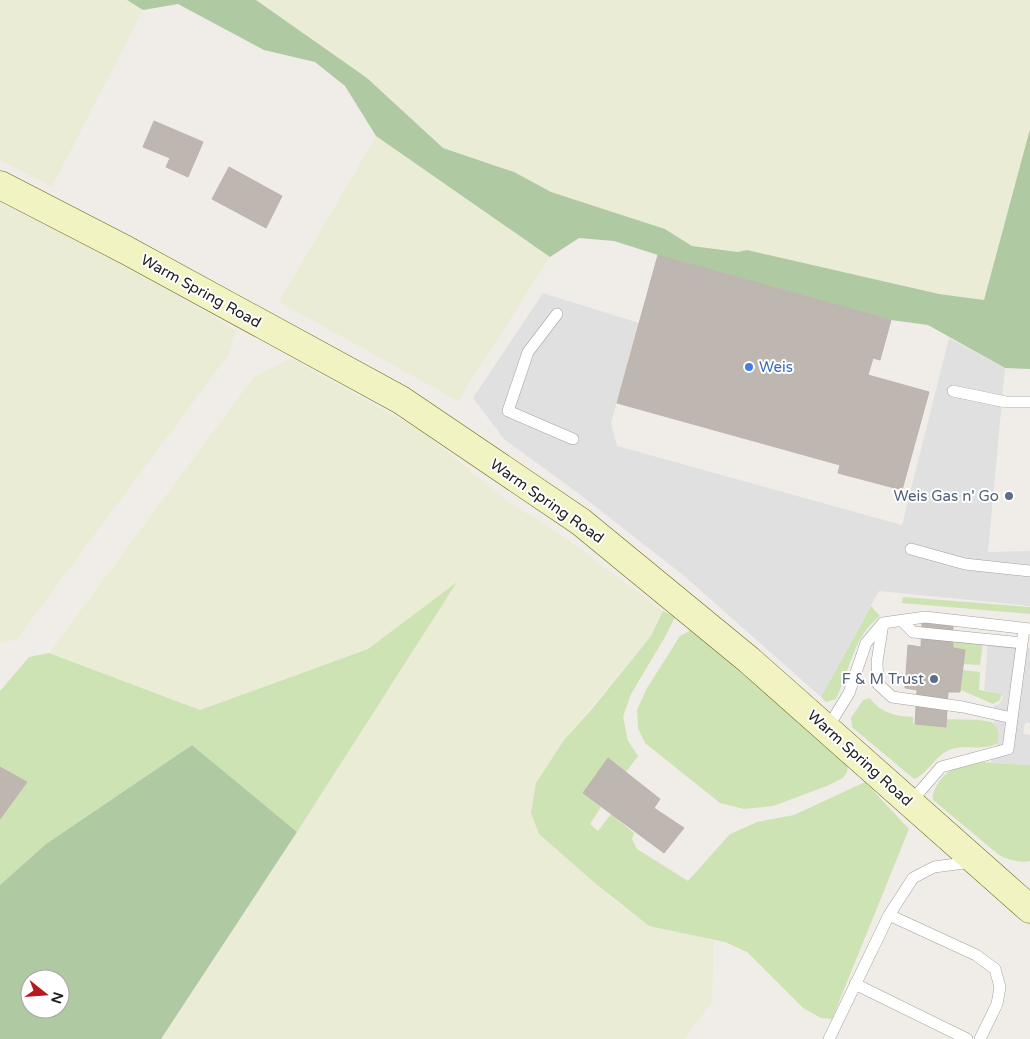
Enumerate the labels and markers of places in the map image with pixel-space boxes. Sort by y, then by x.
place label: Weis [759,358,793,376]
marker: Weis [743,361,755,373]
place label: Weis Gas n' Go [893,487,999,505]
marker: Weis Gas n' Go [1003,490,1015,502]
place label: F & M Trust [842,670,924,688]
marker: F & M Trust [928,673,940,685]

